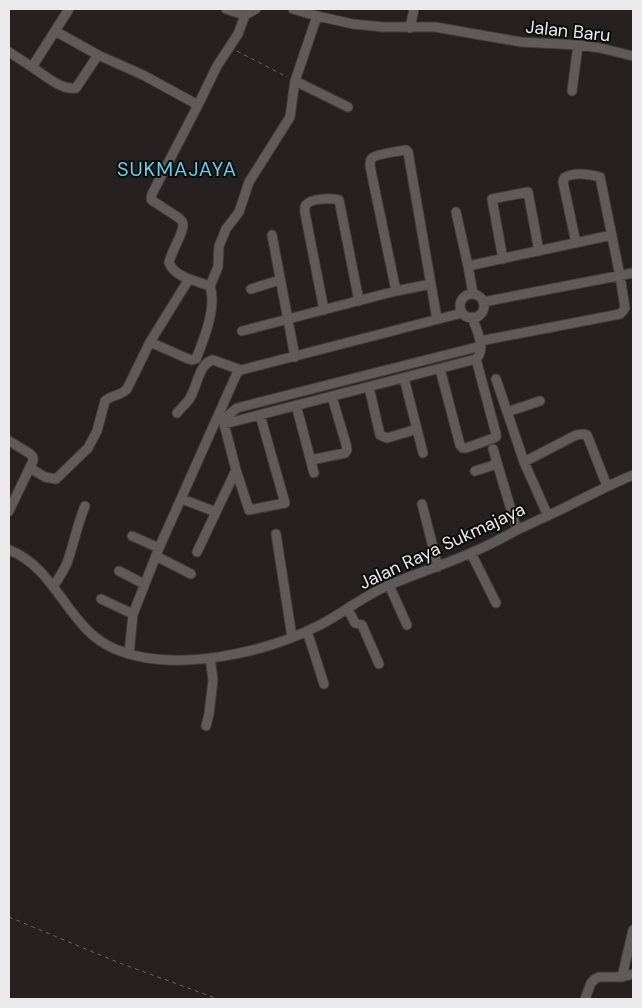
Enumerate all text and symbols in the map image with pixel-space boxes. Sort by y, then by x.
street label: Jalan Baru [524,15,612,47]
district label: SUKMAJAYA [117,156,237,182]
street label: Jalan Raya Sukmajaya [355,497,529,595]

